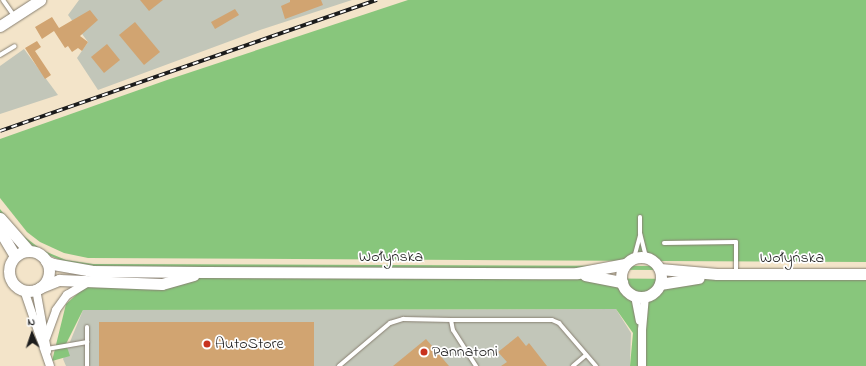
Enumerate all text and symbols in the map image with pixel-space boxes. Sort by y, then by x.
street label: Wołyńska [359,247,423,267]
street label: Wołyńska [760,248,824,268]
north arrow [12,314,52,354]
text: N [27,314,36,330]
place label: AutoStore [215,334,284,354]
marker: AutoStore [202,339,212,349]
place label: Pannatoni [432,342,498,362]
marker: Pannatoni [419,347,429,357]

